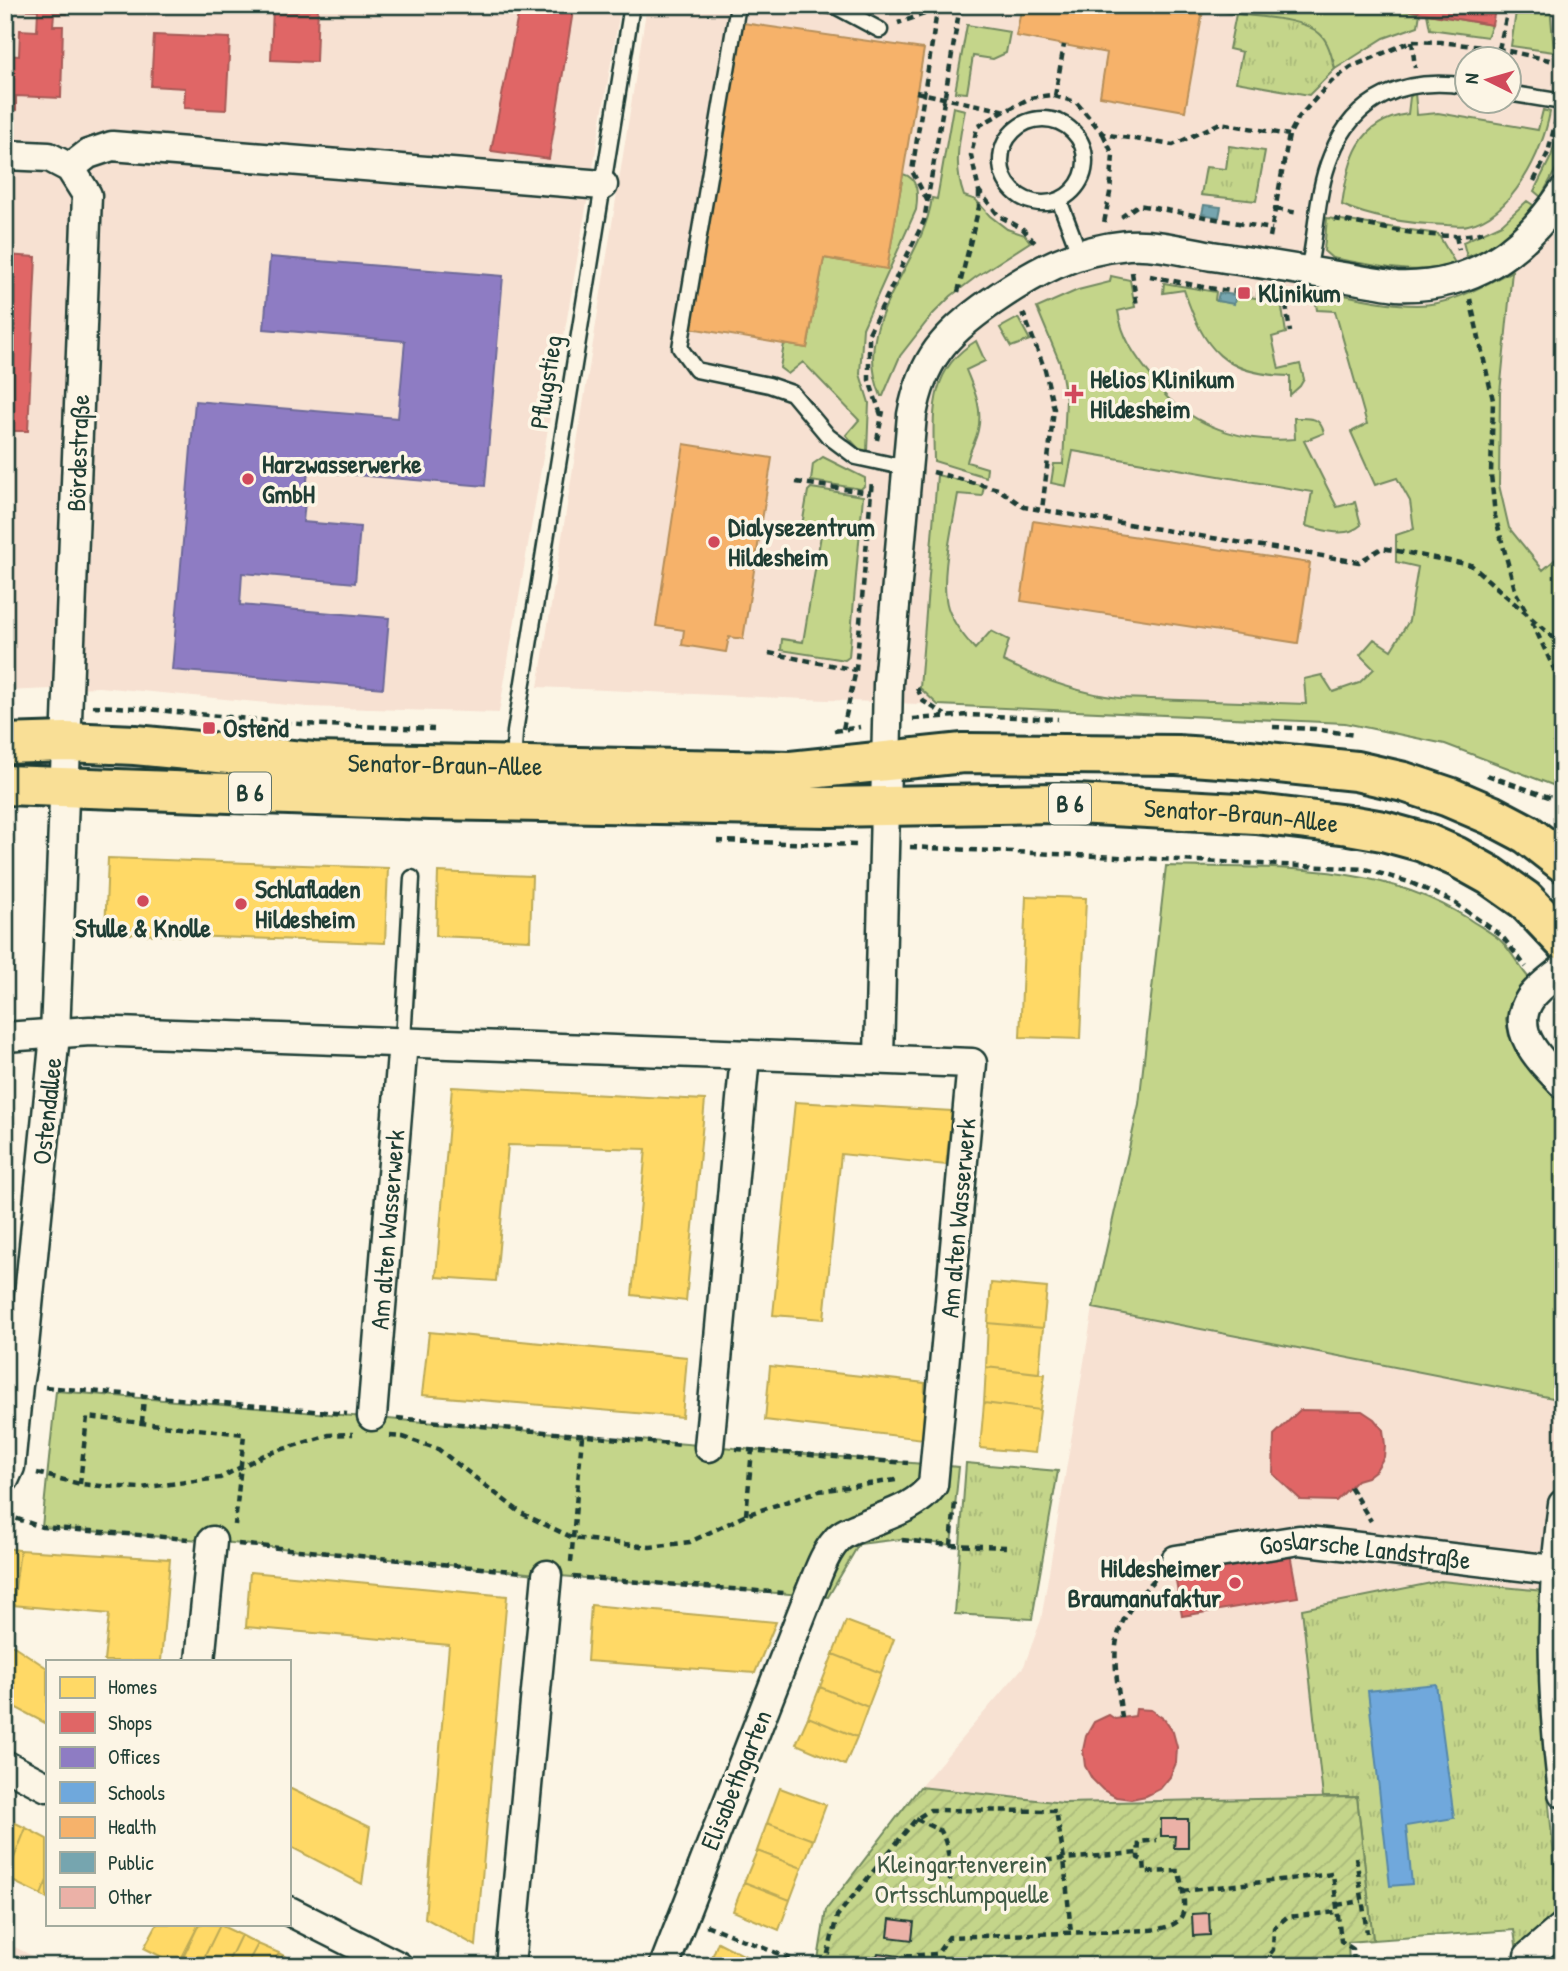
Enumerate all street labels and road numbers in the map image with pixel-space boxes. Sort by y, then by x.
street label: Pflugstieg [521,333,570,431]
street label: Bördestraße [58,394,97,512]
street label: Senator-Braun-Allee [347,745,543,783]
road number: B 6 [229,772,271,814]
road number: B 6 [1049,784,1091,824]
street label: Senator-Braun-Allee [1143,790,1340,841]
street label: Ostendallee [23,1056,70,1166]
street label: Am alten Wasserwerk [931,1116,984,1319]
street label: Am alten Wasserwerk [361,1128,413,1331]
street label: Goslarsche Landstraße [1257,1522,1473,1577]
street label: Elisabethgarten [692,1705,780,1855]

